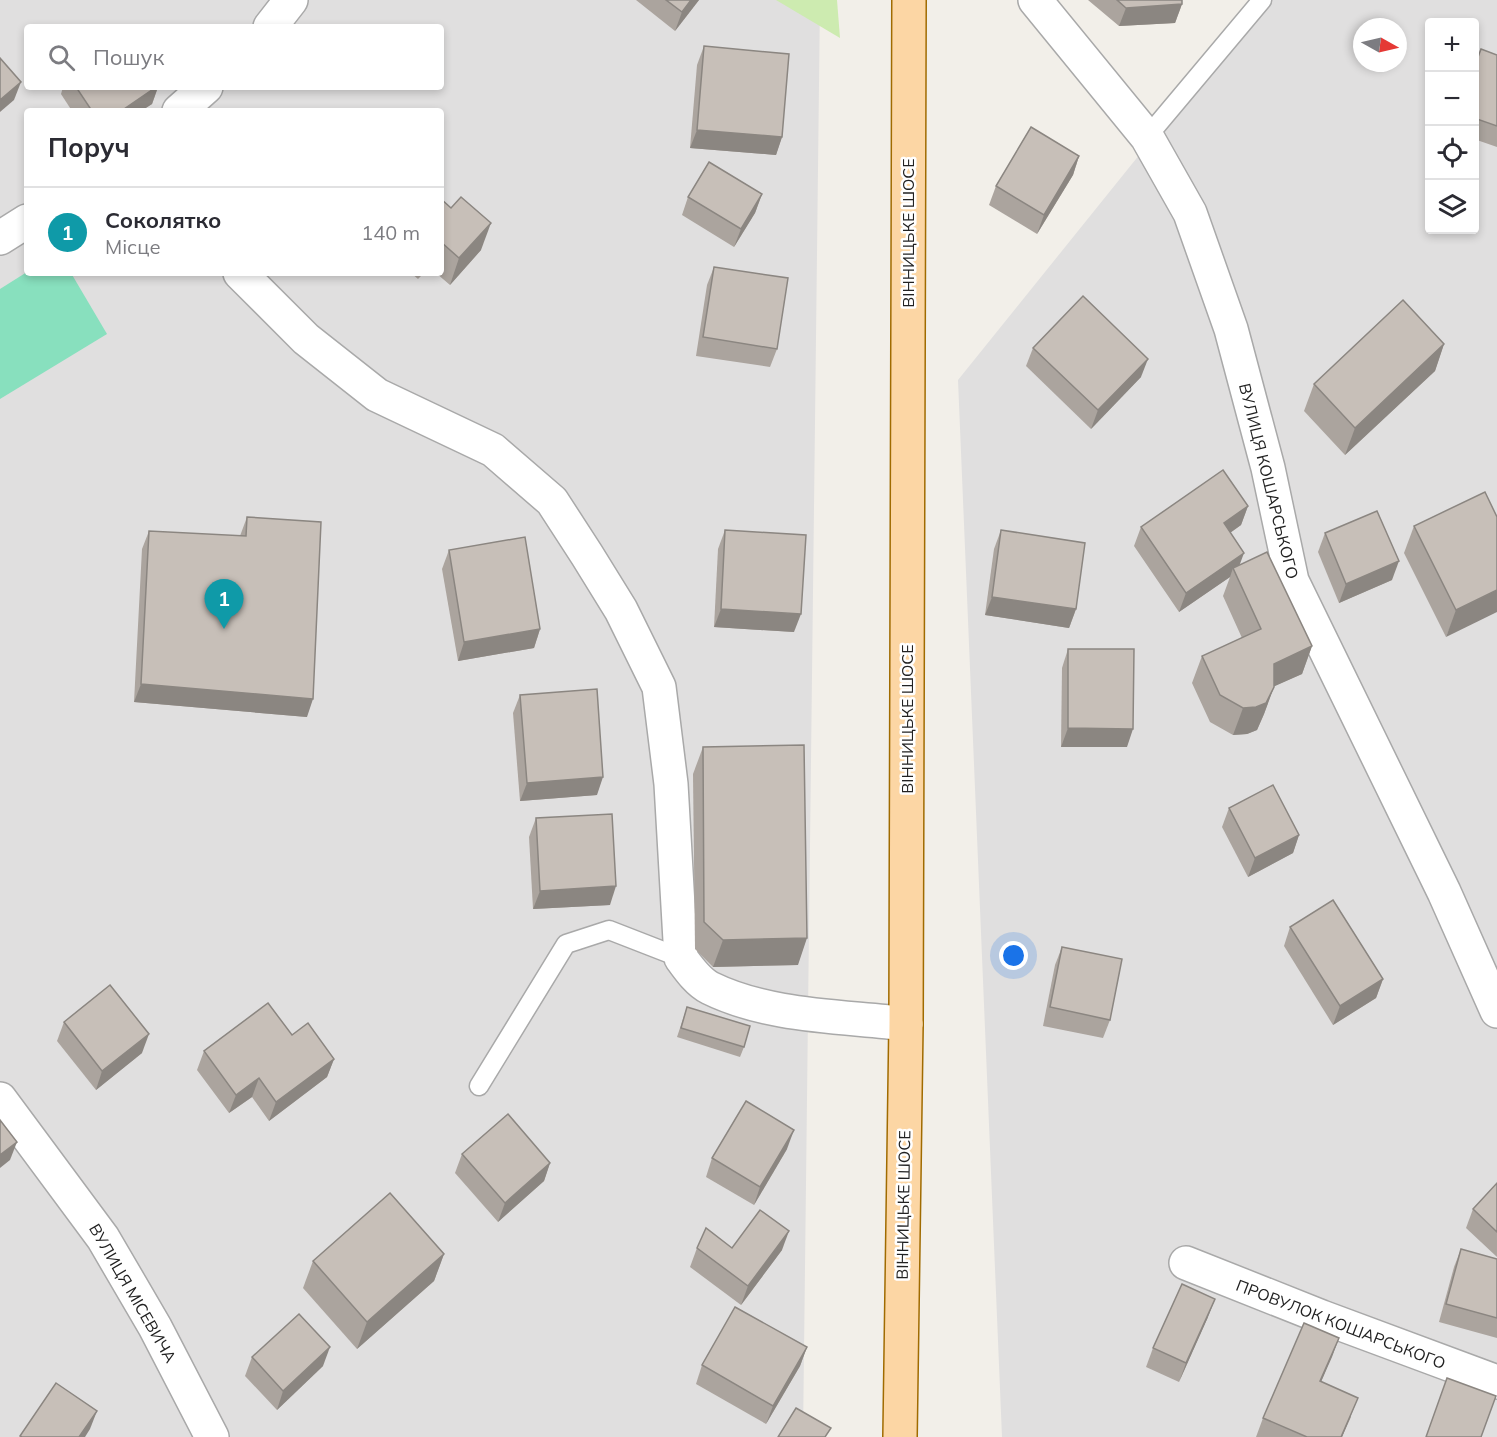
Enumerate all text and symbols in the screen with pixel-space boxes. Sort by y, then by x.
north arrow [1353,18,1407,72]
map controls [1425,18,1479,234]
button: + [1425,18,1479,72]
search box [24,24,444,90]
icon: search [45,41,78,74]
text: Пошук [93,43,164,71]
button: − [1425,72,1479,126]
button: locate [1425,126,1479,180]
text: Поруч [48,131,130,164]
street label: ВІННИЦЬКЕ ШОСЕ [898,158,918,308]
button: layers [1425,180,1479,234]
text: Соколятко [105,206,221,234]
text: 1 [62,220,74,245]
text: 140 m [361,220,420,245]
text: Місце [105,234,161,259]
street label: ВУЛИЦЯ КОШАРСЬКОГО [1235,381,1303,581]
pin: 1 [204,580,244,629]
street label: ВІННИЦЬКЕ ШОСЕ [897,644,917,794]
your location [999,941,1028,970]
street label: ВІННИЦЬКЕ ШОСЕ [892,1130,914,1280]
street label: ВУЛИЦЯ МІСЕВИЧА [85,1220,181,1366]
street label: ПРОВУЛОК КОШАРСЬКОГО [1233,1275,1449,1373]

